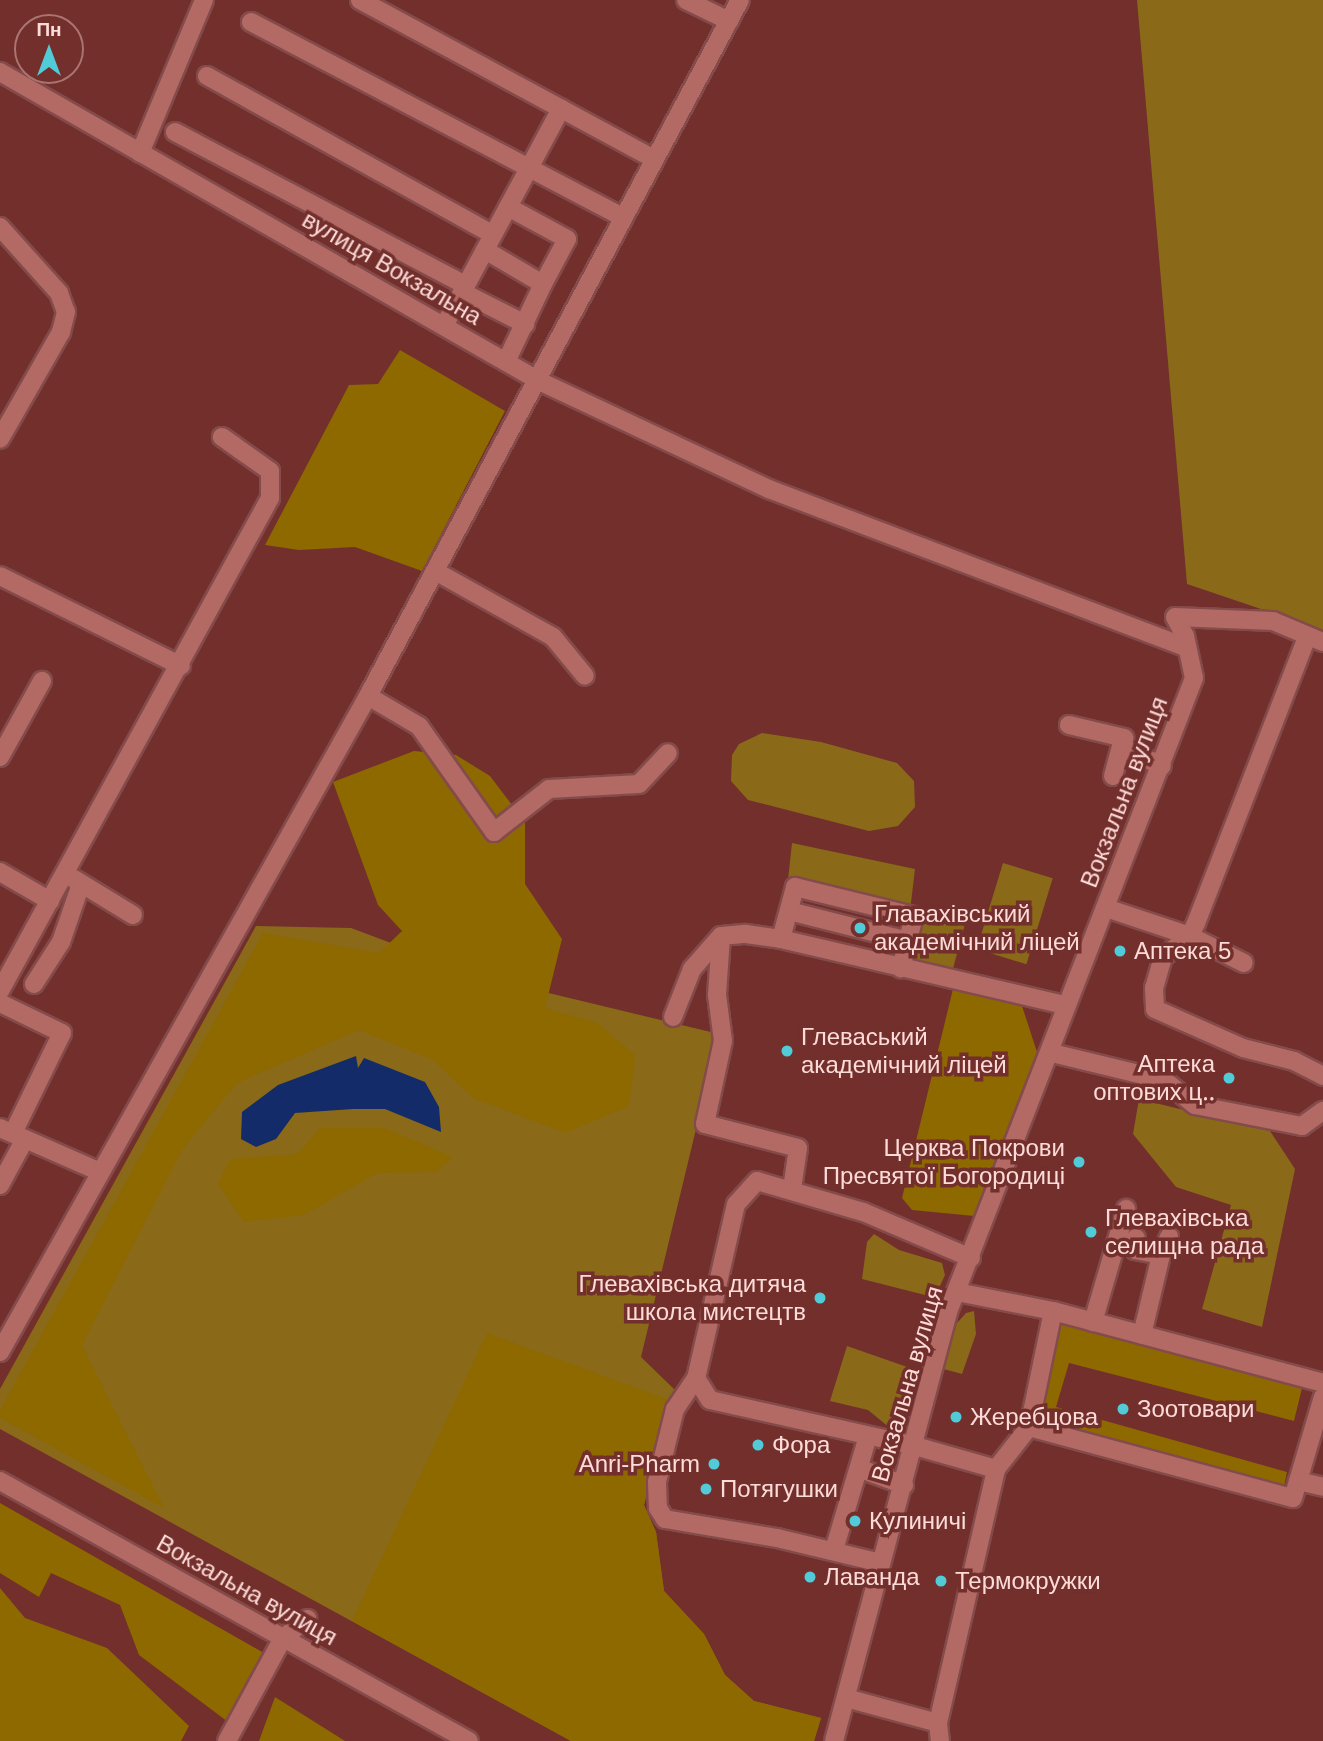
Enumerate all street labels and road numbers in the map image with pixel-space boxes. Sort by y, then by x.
street label: вулиця Вокзальна [297,205,487,331]
street label: Вокзальна вулиця [1074,693,1174,891]
street label: Вокзальна вулиця [865,1283,949,1485]
street label: Вокзальна вулиця [152,1528,342,1652]

